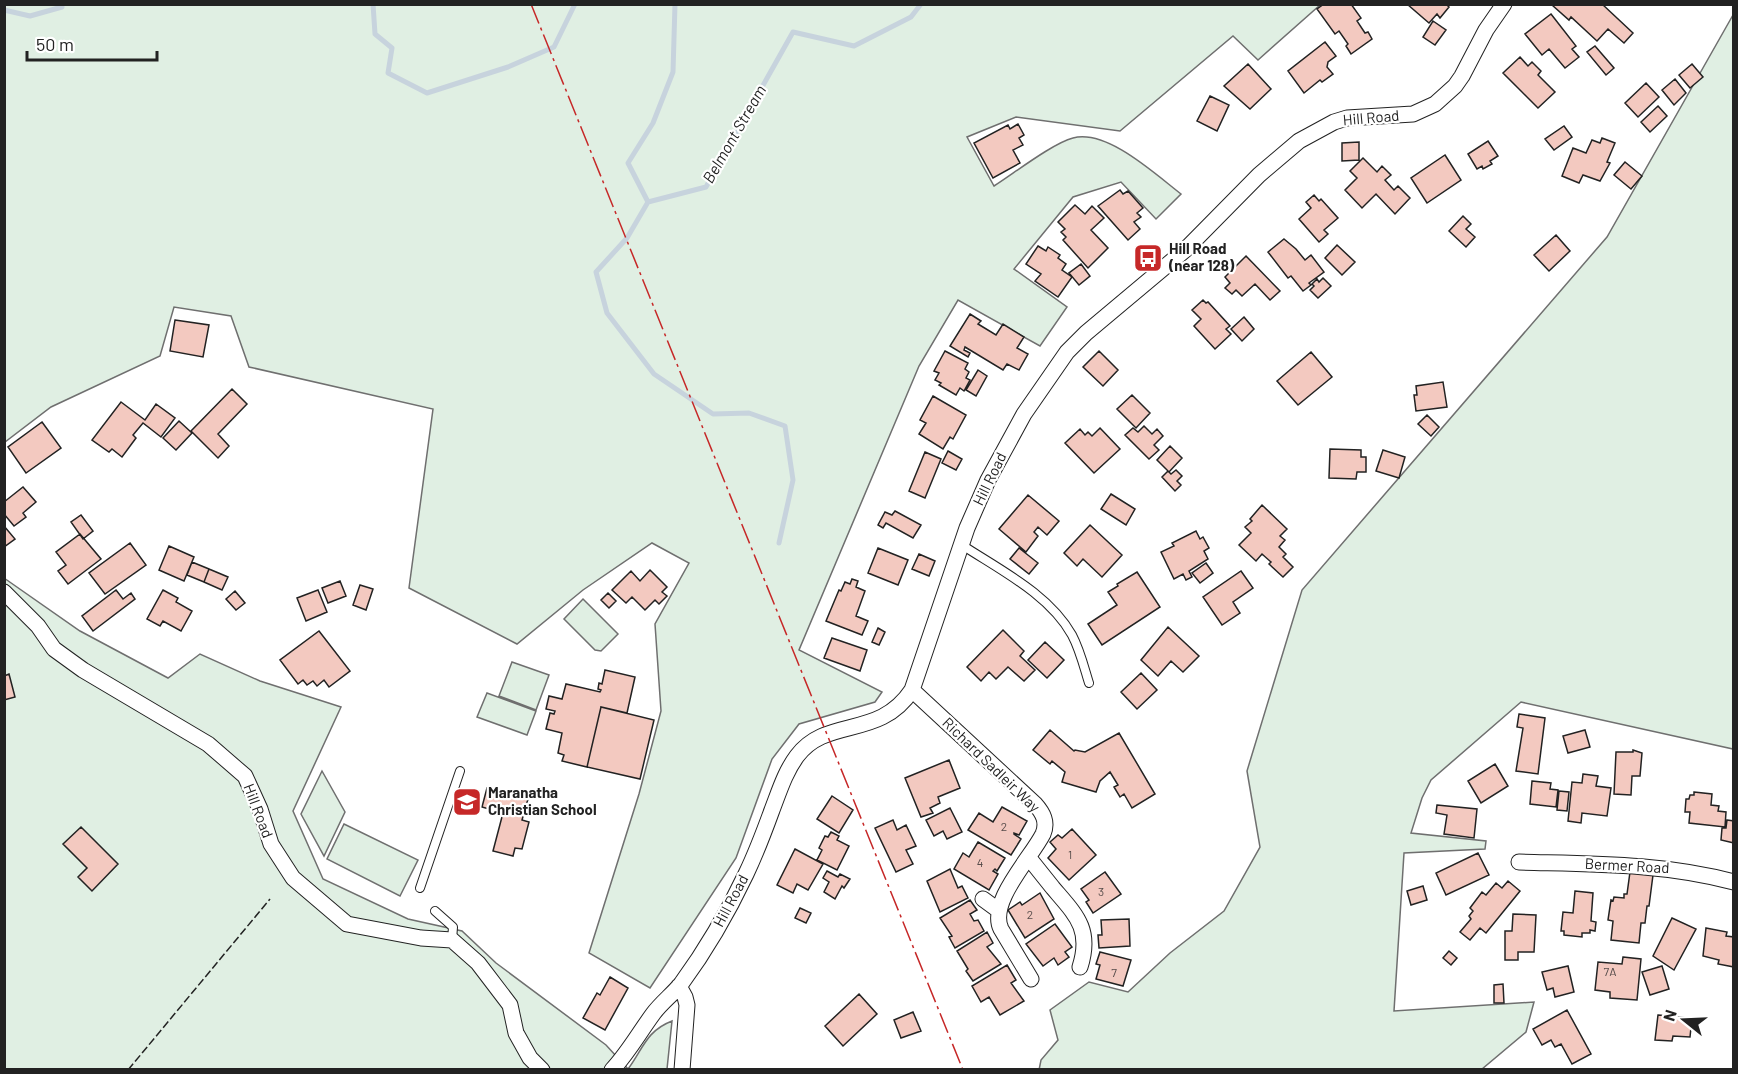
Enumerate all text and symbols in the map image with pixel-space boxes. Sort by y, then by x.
scale bar [27,24,158,62]
text: 50 m [36,33,74,55]
water label: Belmont Stream [698,81,769,186]
street label: Hill Road [1342,106,1400,128]
place label: Hill Road (near 128) [1168,239,1235,274]
bus stop icon: Hill Road (near 128) [1132,242,1164,274]
street label: Hill Road [969,449,1010,508]
street label: Richard Sadleir Way [939,713,1044,815]
street label: Hill Road [240,781,277,840]
place label: Maranatha Christian School [488,783,597,818]
school or university icon: Maranatha Christian School [451,786,483,818]
house number: 2 [1001,819,1007,833]
house number: 1 [1068,847,1072,861]
street label: Bermer Road [1584,854,1670,876]
house number: 4 [977,855,983,869]
street label: Hill Road [709,871,751,930]
house number: 3 [1098,884,1104,898]
house number: 2 [1027,907,1033,921]
house number: 7A [1604,964,1616,978]
house number: 7 [1111,965,1117,979]
north arrow [1654,990,1714,1050]
text: N [1659,1007,1680,1023]

